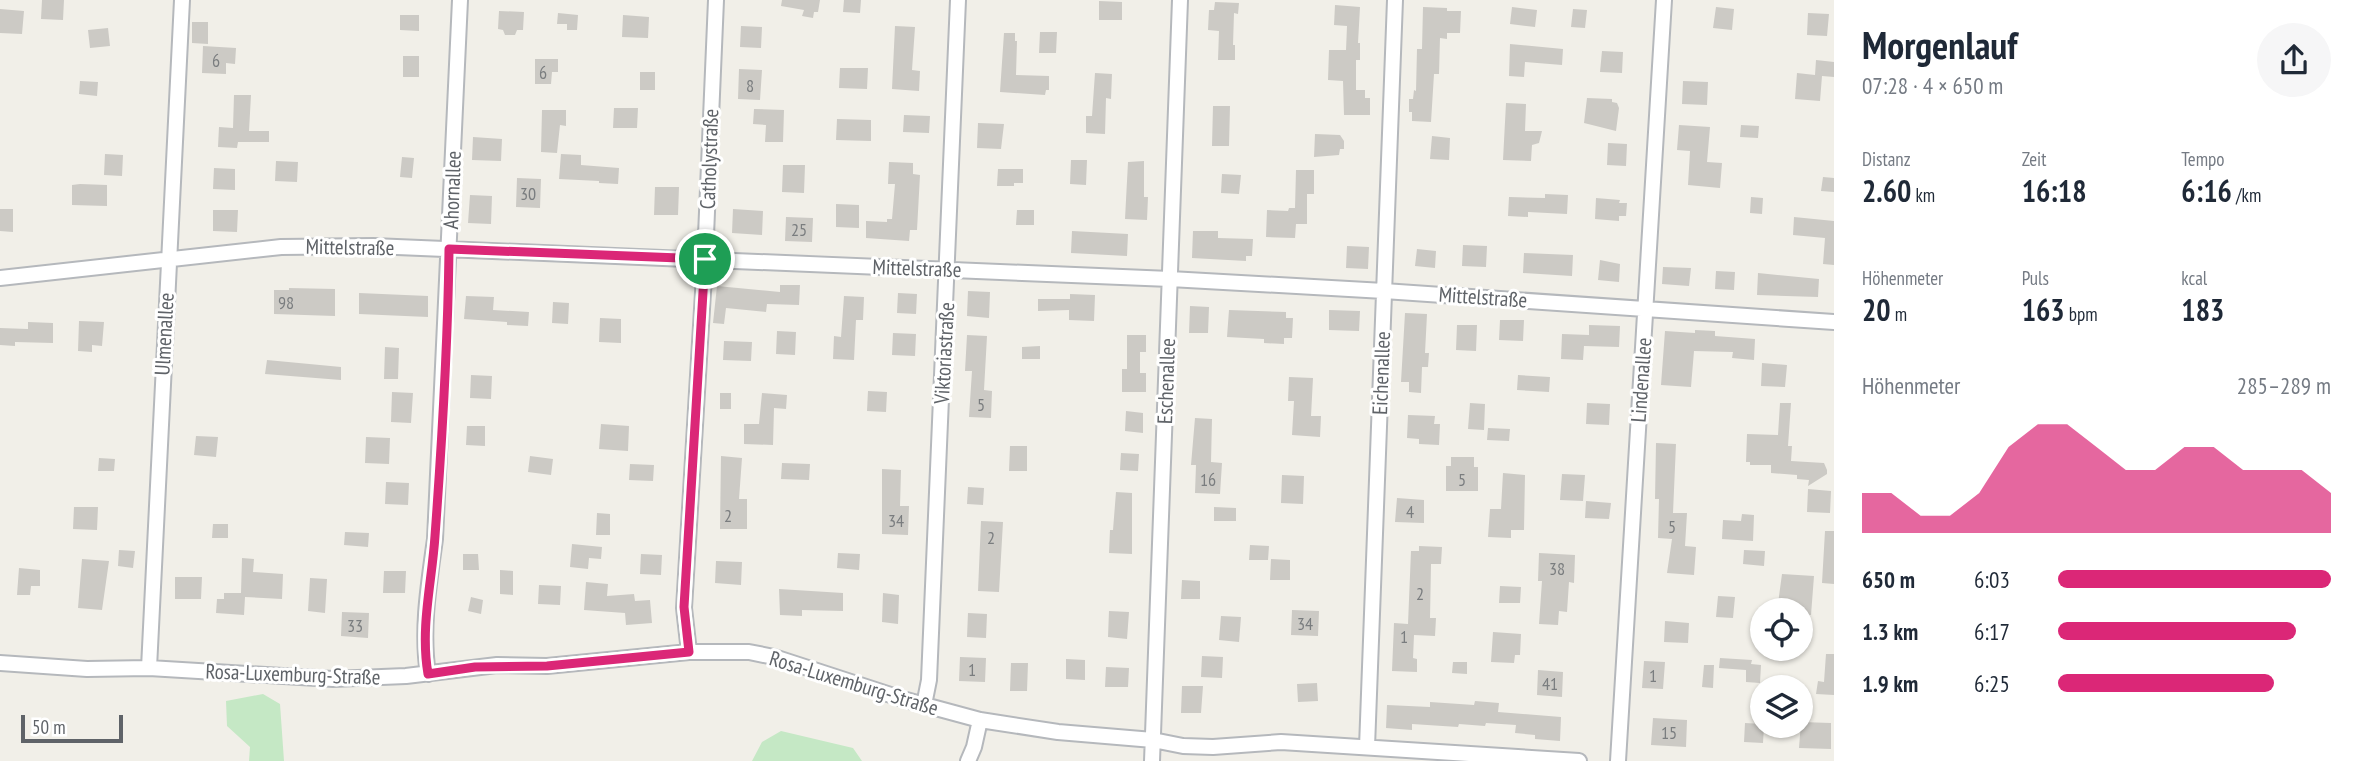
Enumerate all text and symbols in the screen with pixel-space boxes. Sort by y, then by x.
text: Morgenlauf [1862,20,2017,69]
button: share [2257,23,2331,97]
house number: 6 [212,49,220,72]
house number: 6 [539,61,547,84]
text: 07:28 · 4 × 650 m [1862,71,2003,100]
house number: 8 [746,74,754,97]
street label: Catholystraße [694,108,724,210]
text: Distanz [1862,147,1911,171]
text: Zeit [2022,147,2046,171]
text: Tempo [2181,147,2225,171]
street label: Ahornallee [437,150,467,230]
text: 2.60 [1862,171,1911,210]
text: 16:18 [2022,171,2087,210]
text: 6:16 [2181,171,2232,210]
house number: 30 [520,182,536,205]
text: km [1911,183,1935,207]
text: /km [2232,183,2261,207]
house number: 25 [791,218,807,241]
pin [675,229,735,289]
street label: Mittelstraße [305,233,395,261]
icon: arrive [686,240,724,278]
street label: Mittelstraße [872,253,962,283]
text: Höhenmeter [1862,266,1943,290]
text: Puls [2022,266,2049,290]
text: kcal [2181,266,2207,290]
street label: Mittelstraße [1438,280,1528,314]
text: 20 [1862,290,1891,329]
text: 163 [2022,290,2065,329]
text: 183 [2181,290,2224,329]
house number: 98 [278,291,294,314]
street label: Ulmenallee [148,292,180,376]
street label: Viktoriastraße [928,301,960,406]
text: m [1891,302,1907,326]
text: bpm [2065,302,2098,326]
street label: Eichenallee [1366,331,1396,415]
street label: Lindenallee [1625,337,1657,423]
street label: Eschenallee [1151,338,1181,424]
text: Höhenmeter [1862,371,1960,400]
text: 285–289 m [2237,371,2331,400]
house number: 5 [977,393,985,416]
house number: 16 [1200,468,1216,491]
house number: 5 [1458,468,1466,491]
house number: 4 [1406,500,1414,523]
house number: 2 [724,504,732,527]
house number: 34 [888,509,904,532]
house number: 5 [1668,515,1676,538]
house number: 2 [987,526,995,549]
house number: 38 [1549,557,1565,580]
text: 650 m [1862,565,1915,594]
text: 6:03 [1974,565,2010,594]
house number: 2 [1416,582,1424,605]
map controls [1750,598,1813,738]
button: locate [1750,598,1813,661]
house number: 34 [1297,612,1313,635]
house number: 33 [347,614,363,637]
text: 1.3 km [1862,617,1918,646]
text: 6:17 [1974,617,2010,646]
house number: 1 [1400,625,1408,648]
street label: Rosa-Luxemburg-Straße [766,644,942,722]
street label: Rosa-Luxemburg-Straße [205,657,381,691]
house number: 1 [968,658,976,681]
house number: 1 [1649,664,1657,687]
text: 1.9 km [1862,669,1918,698]
text: 6:25 [1974,669,2010,698]
house number: 41 [1542,672,1558,695]
button: layers [1750,675,1813,738]
scale bar [21,712,122,744]
text: 50 m [32,715,66,739]
house number: 15 [1661,721,1677,744]

